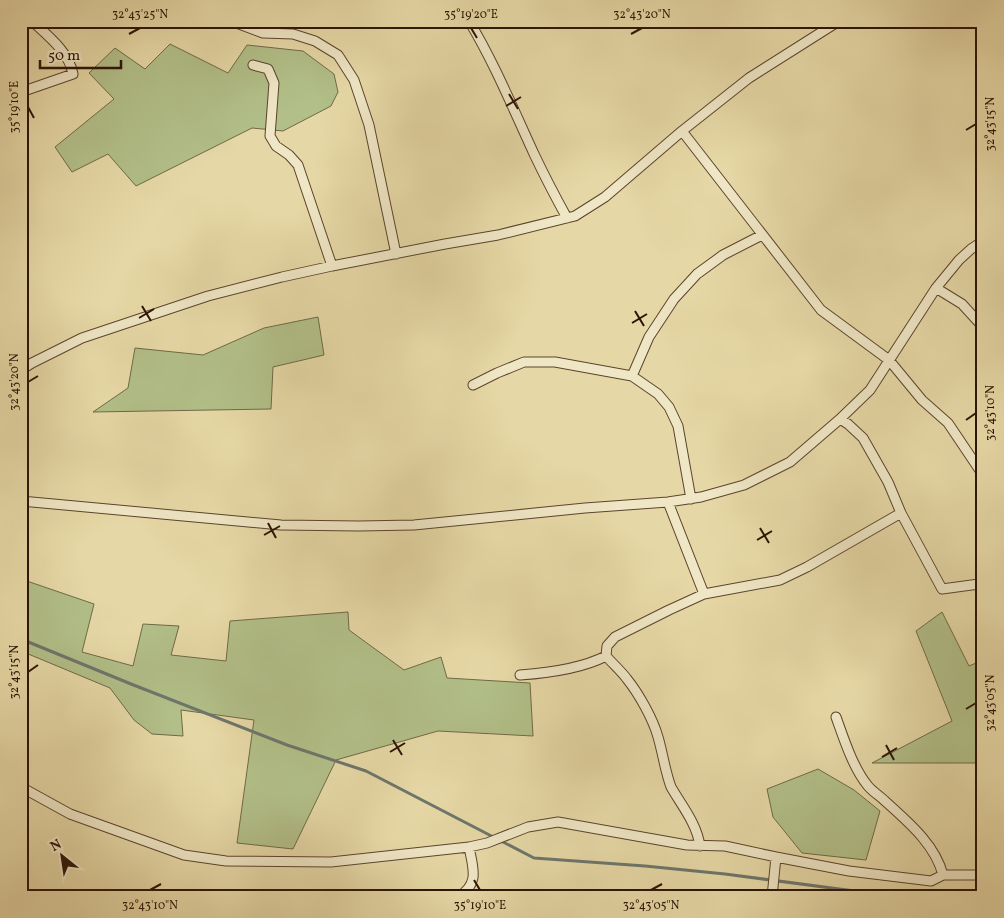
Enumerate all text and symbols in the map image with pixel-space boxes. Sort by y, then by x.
text: 32°43'25"N [112,7,168,23]
text: 35°19'20"E [444,7,498,23]
text: 32°43'20"N [613,7,671,23]
scale bar [40,38,121,70]
text: 50 m [48,46,80,67]
text: 35°19'10"E [7,81,23,133]
text: 32°43'15"N [983,97,999,151]
text: 32°43'20"N [7,353,23,411]
text: 32°43'10"N [983,385,999,441]
text: 32°43'15"N [7,645,23,699]
text: 32°43'05"N [983,675,999,731]
north arrow [38,830,88,880]
text: N [47,835,65,857]
text: 32°43'10"N [122,898,178,914]
text: 35°19'10"E [454,898,506,914]
text: 32°43'05"N [623,898,679,914]

